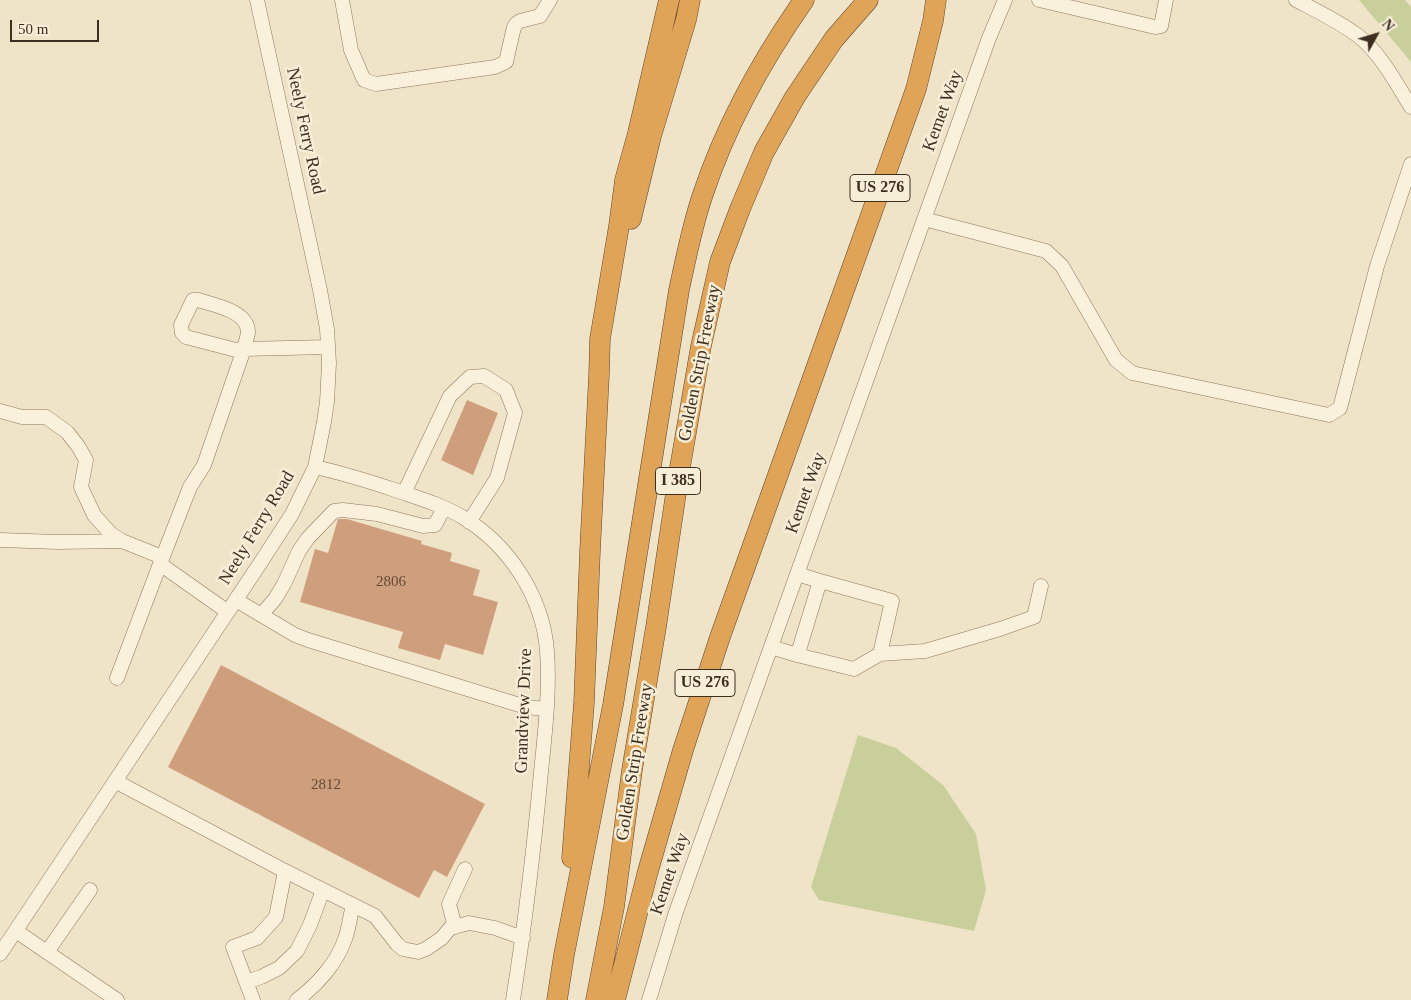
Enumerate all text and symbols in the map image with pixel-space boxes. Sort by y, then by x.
scale bar [12,10,101,42]
north arrow [1351,10,1401,60]
text: N [1379,17,1397,34]
text: 50 m [18,21,48,37]
street label: Neely Ferry Road [281,66,329,196]
street label: Kemet Way [918,67,968,155]
road number: US 276 [850,174,910,202]
street label: Golden Strip Freeway [674,283,726,443]
street label: Kemet Way [781,449,831,537]
street label: Neely Ferry Road [215,467,299,589]
road number: I 385 [656,468,700,494]
house number: 2806 [376,573,406,591]
street label: Grandview Drive [511,648,537,774]
road number: US 276 [675,670,735,696]
street label: Golden Strip Freeway [612,682,658,842]
house number: 2812 [311,776,341,794]
street label: Kemet Way [646,830,694,918]

